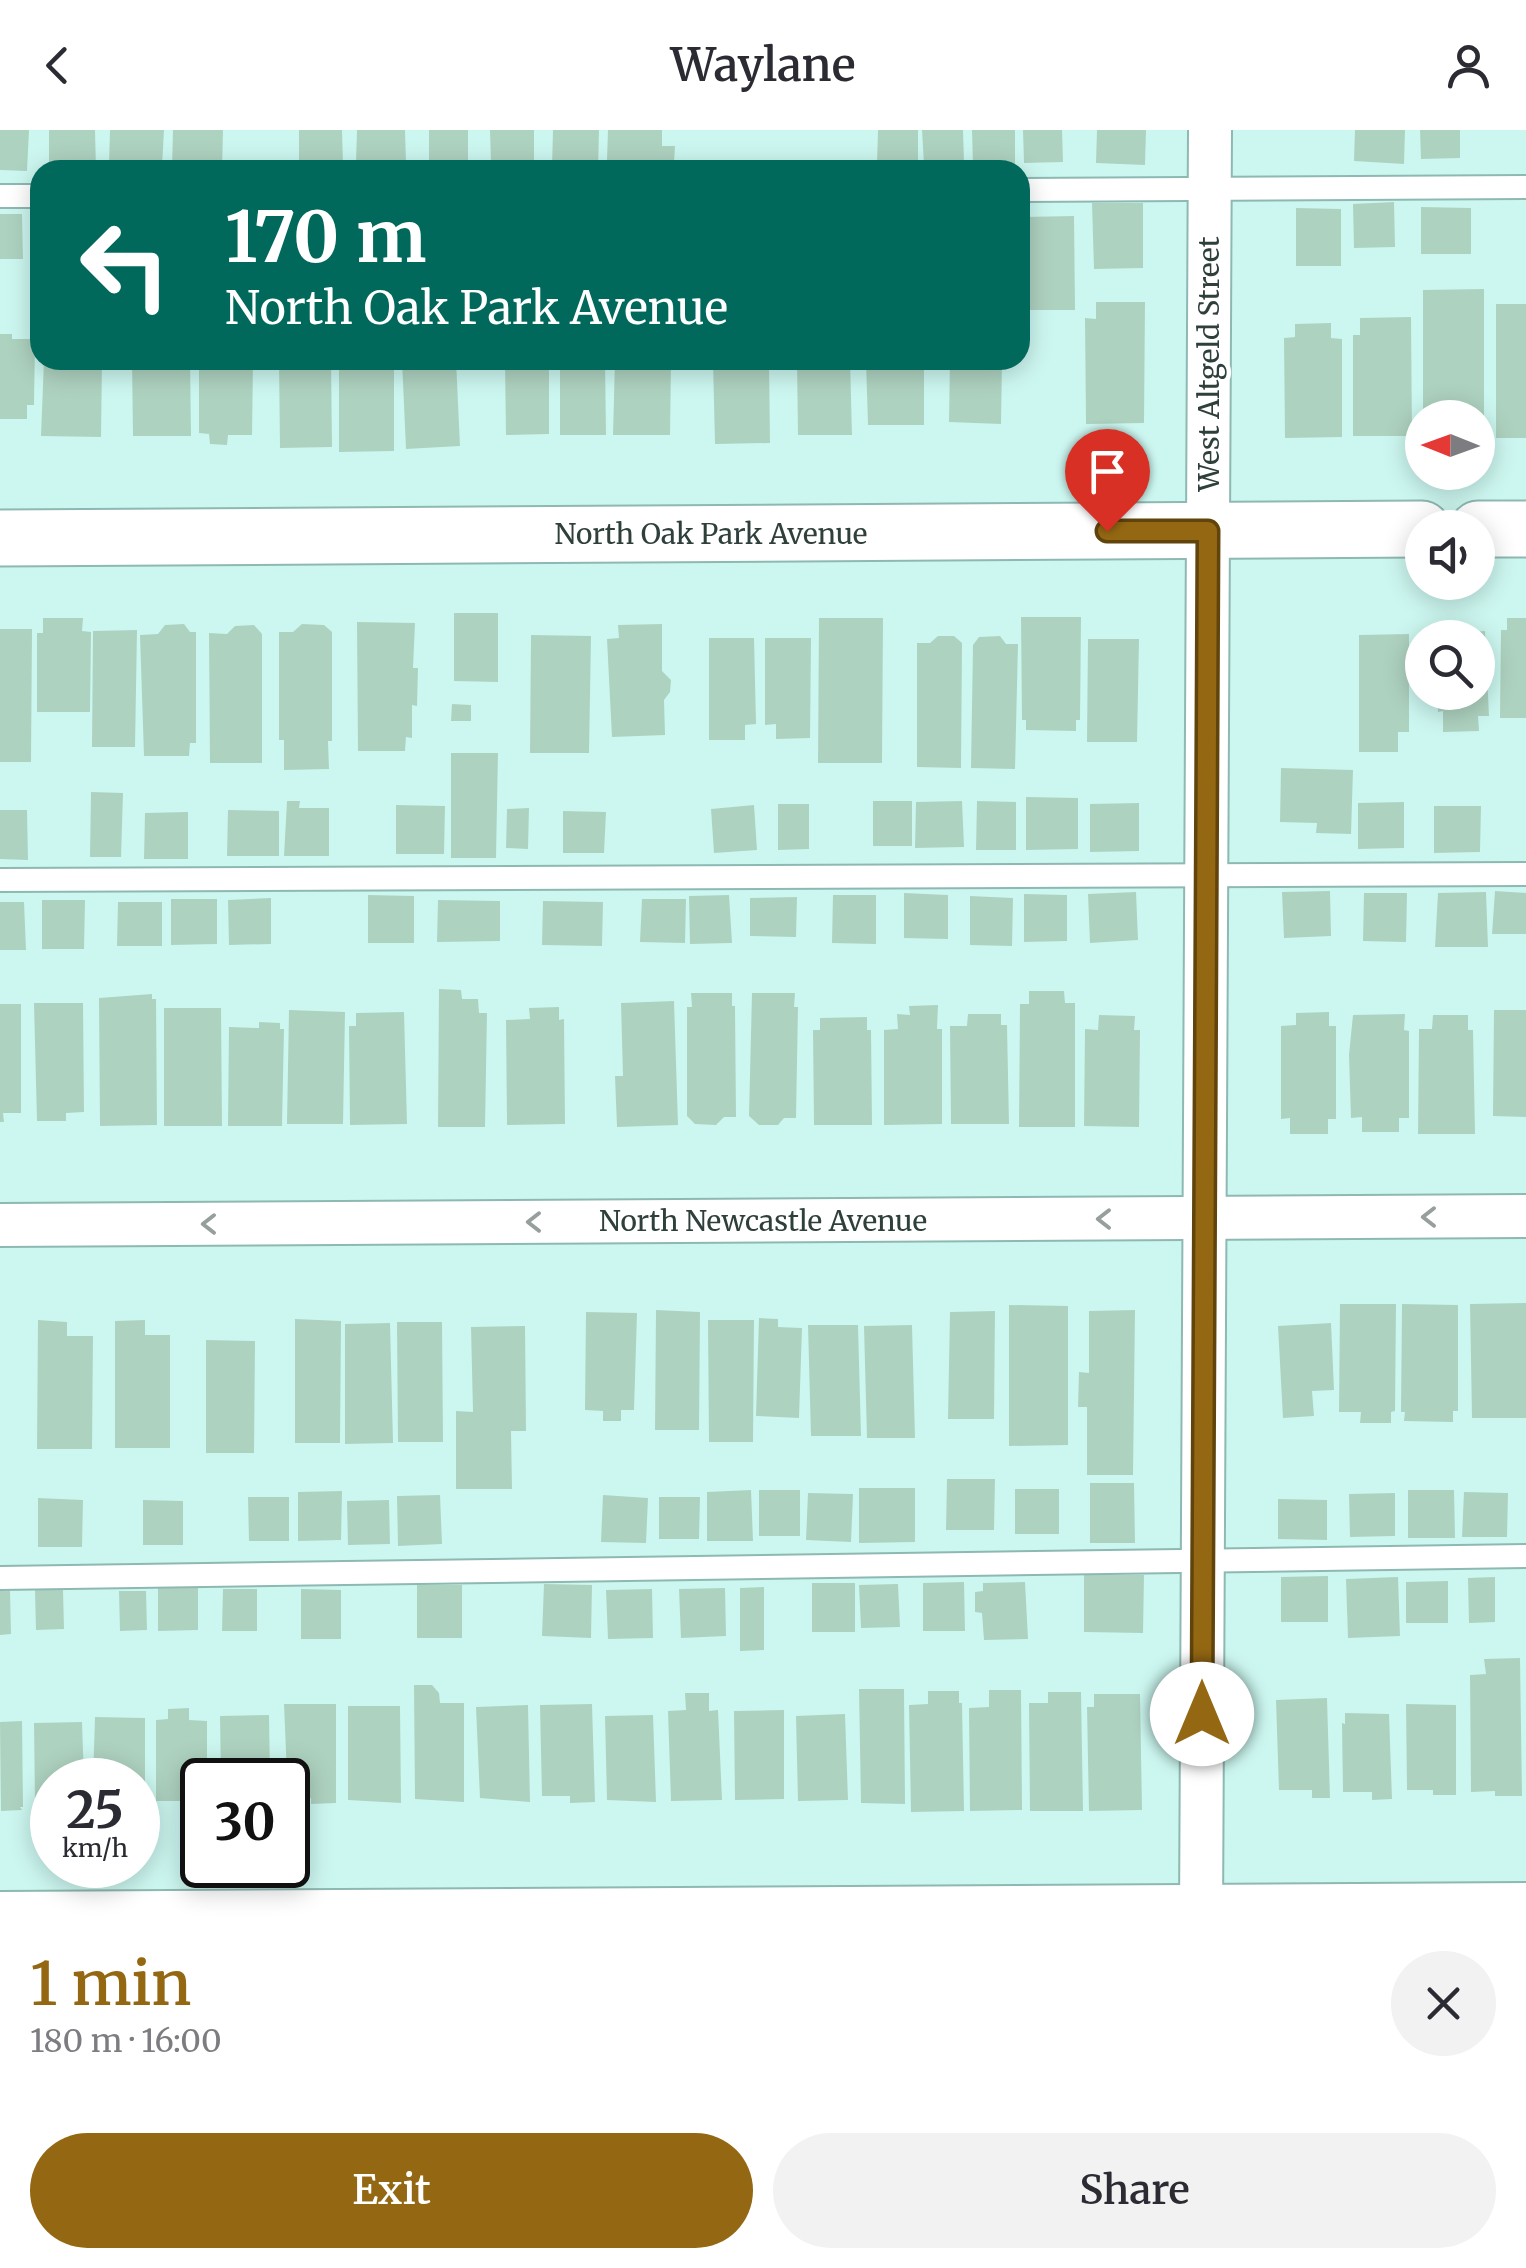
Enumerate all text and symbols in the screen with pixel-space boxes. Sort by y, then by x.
text: Waylane [670,37,856,93]
icon: back [30,38,85,93]
icon: person [1441,38,1496,93]
text: 170 m [225,193,426,281]
icon: left [60,200,190,330]
street label: West Altgeld Street [1191,236,1227,493]
text: North Oak Park Avenue [225,280,728,336]
north arrow [1405,400,1495,490]
map controls [1405,400,1495,710]
pin [1065,429,1150,532]
icon: arrive [1080,444,1135,499]
button: sound [1405,510,1495,600]
street label: North Oak Park Avenue [555,516,867,552]
button: search [1405,620,1495,710]
street label: North Newcastle Avenue [599,1203,927,1239]
one-way arrow [1420,1206,1436,1228]
one-way arrow [1095,1208,1110,1230]
one-way arrow [525,1211,540,1233]
one-way arrow [200,1213,216,1235]
position arrow [1150,1662,1254,1766]
speed limit sign: 30 [180,1758,310,1888]
text: 25 [66,1779,124,1842]
text: km/h [62,1832,128,1864]
text: 1 min [30,1946,191,2021]
button: close [1391,1951,1496,2056]
text: 180 m · 16:00 [30,2021,222,2061]
button: Exit [30,2133,753,2248]
button: Share [773,2133,1496,2248]

